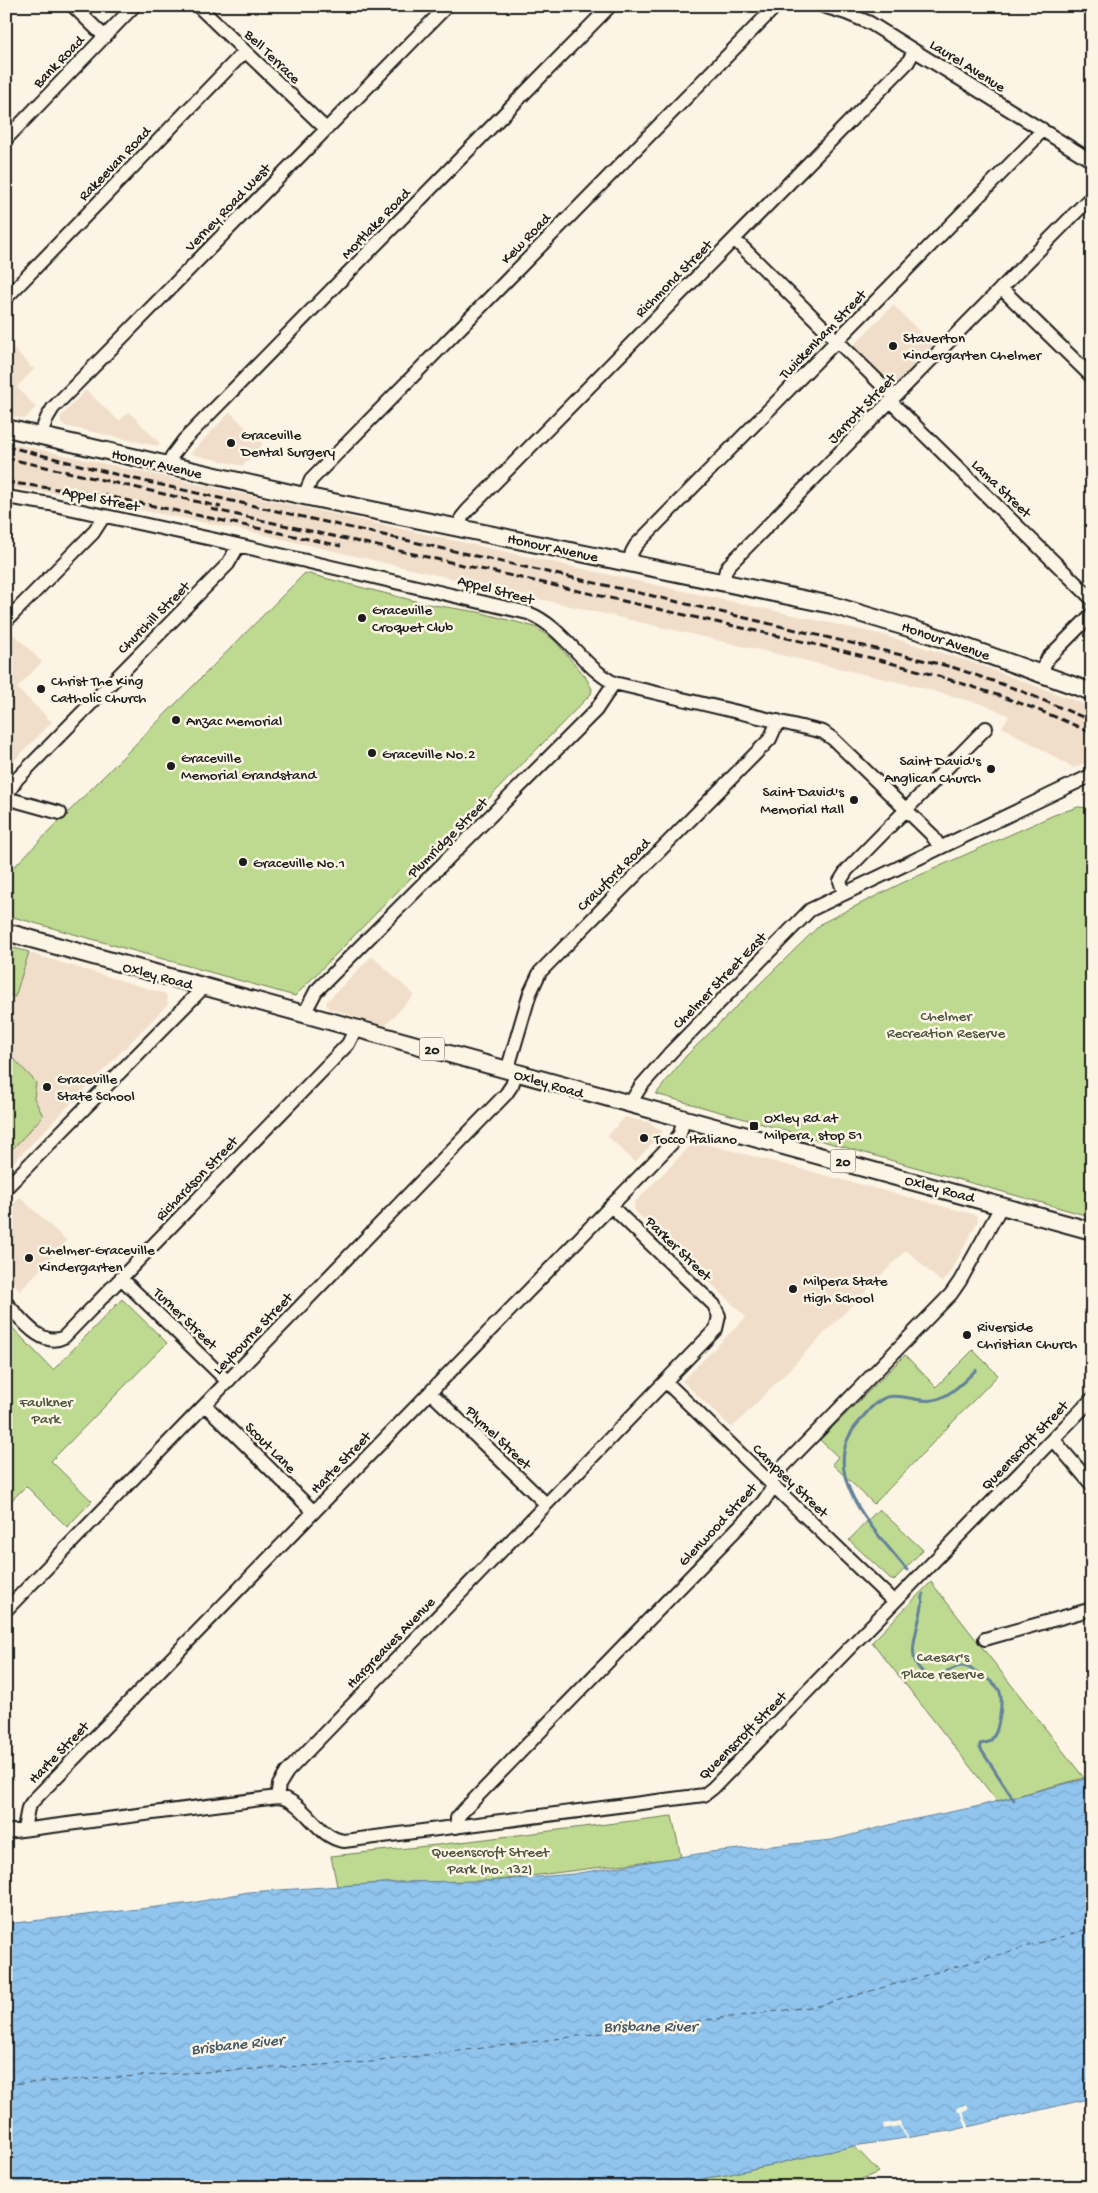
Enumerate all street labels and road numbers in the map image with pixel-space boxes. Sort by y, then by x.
street label: Bell Terrace [239,26,304,89]
street label: Bank Road [29,31,90,93]
street label: Laurel Avenue [926,36,1008,97]
street label: Rakeevan Road [75,122,156,205]
street label: Verney Road West [181,159,276,257]
street label: Mortlake Road [338,184,416,264]
street label: Kew Road [498,209,556,269]
street label: Richmond Street [632,236,718,322]
street label: Twickenham Street [775,285,872,385]
street label: Jarrott Street [825,369,902,448]
street label: Honour Avenue [110,446,204,484]
street label: Lama Street [967,456,1036,524]
street label: Appel Street [60,483,143,517]
street label: Honour Avenue [506,531,600,567]
street label: Appel Street [455,572,537,610]
street label: Churchill Street [114,577,196,658]
street label: Honour Avenue [899,618,992,666]
street label: Plumridge Street [404,793,494,883]
street label: Crawford Road [574,834,656,916]
street label: Chelmer Street East [670,928,772,1033]
street label: Oxley Road [121,959,196,995]
road number: 20 [420,1038,444,1060]
street label: Oxley Road [512,1066,587,1104]
street label: Richardson Street [153,1132,244,1225]
road number: 20 [830,1150,856,1172]
street label: Oxley Road [903,1172,978,1208]
street label: Parker Street [640,1213,716,1287]
street label: Turner Street [148,1284,222,1356]
street label: Leybourne Street [210,1288,298,1379]
street label: Queenscroft Street [978,1396,1074,1495]
street label: Plymel Street [460,1402,535,1475]
street label: Scout Lane [240,1419,299,1478]
street label: Harte Street [307,1427,377,1498]
street label: Campsey Street [748,1441,833,1523]
street label: Glenwood Street [675,1479,763,1571]
street label: Hargreaves Avenue [343,1594,440,1693]
street label: Queenscroft Street [695,1687,793,1784]
street label: Harte Street [25,1717,95,1788]

